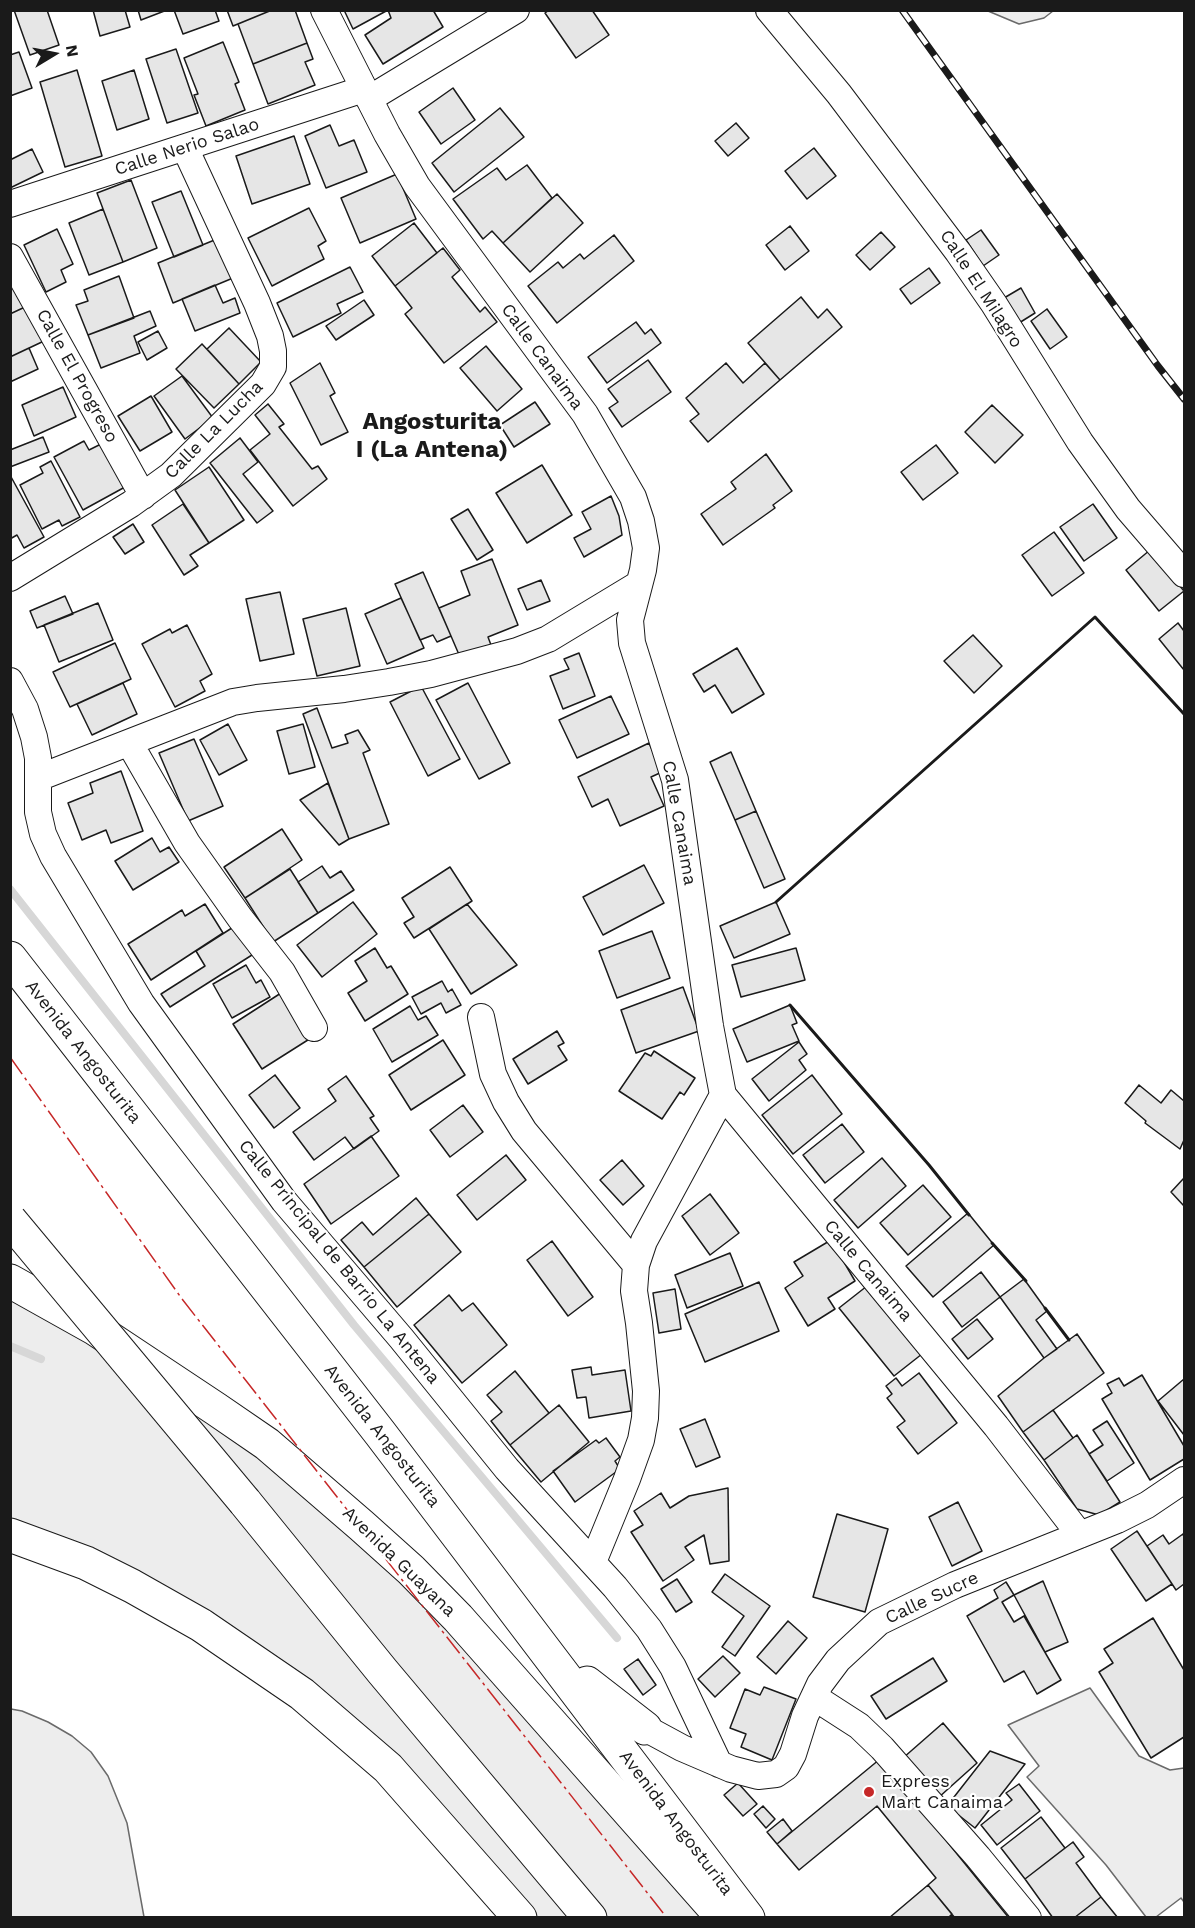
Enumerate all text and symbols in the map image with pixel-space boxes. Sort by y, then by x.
north arrow [24,24,84,84]
text: N [62,43,83,58]
street label: Calle Nerio Salao [112,113,262,181]
street label: Calle El Milagro [935,226,1027,352]
street label: Calle Canaima [496,300,588,414]
street label: Calle El Progreso [31,305,123,447]
street label: Calle La Lucha [160,376,268,484]
district label: Angosturita I (La Antena) [356,408,508,464]
street label: Calle Canaima [657,759,701,887]
street label: Avenida Angosturita [20,976,146,1128]
street label: Calle Principal de Barrio La Antena [234,1136,444,1388]
street label: Calle Canaima [819,1216,917,1326]
street label: Avenida Angosturita [319,1360,445,1512]
street label: Avenida Guayana [338,1502,460,1622]
street label: Calle Sucre [882,1567,982,1629]
street label: Avenida Angosturita [614,1746,738,1900]
place label: Express Mart Canaima [881,1771,1003,1814]
marker: Express Mart Canaima [862,1785,876,1799]

